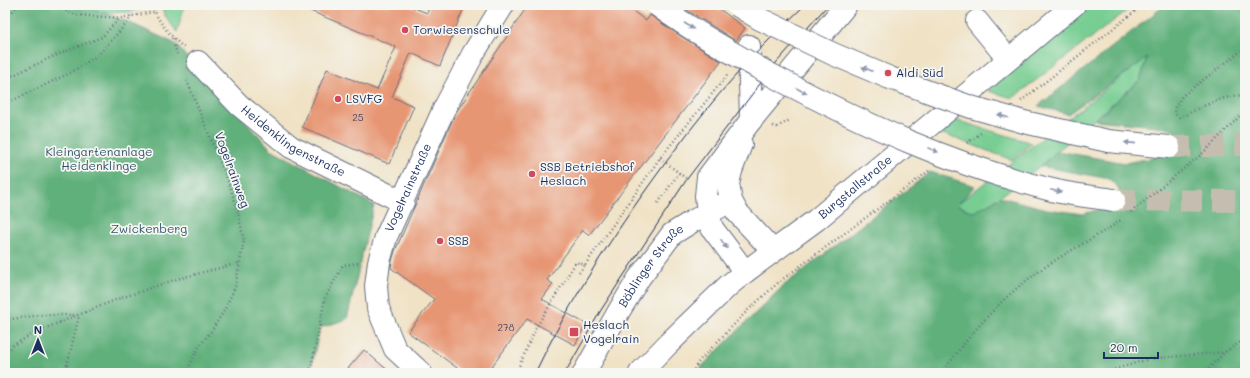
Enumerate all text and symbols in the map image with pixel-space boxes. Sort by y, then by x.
place label: Torwiesenschule [413,21,510,37]
one-way arrow [684,22,695,30]
marker: Torwiesenschule [400,25,410,35]
place label: Aldi Süd [896,64,944,80]
one-way arrow [861,65,873,71]
marker: Aldi Süd [883,68,893,78]
one-way arrow [796,88,808,95]
place label: LSVFG [346,90,382,106]
marker: LSVFG [333,94,343,104]
street label: Heidenklingenstraße [238,101,349,180]
house number: 25 [352,110,364,124]
one-way arrow [997,113,1009,119]
street label: Vogelrainweg [212,129,254,210]
street label: Vogelrainstraße [380,140,434,234]
one-way arrow [1124,140,1136,147]
park label: Kleingartenanlage Heidenklinge [46,143,152,173]
one-way arrow [928,148,940,154]
street label: Burgstallstraße [814,151,895,222]
place label: SSB Betriebshof Heslach [540,158,634,188]
marker: SSB Betriebshof Heslach [527,169,537,179]
one-way arrow [1050,188,1063,194]
park label: Zwickenberg [111,220,187,236]
street label: Böblinger Straße [614,220,686,310]
place label: SSB [448,232,469,248]
marker: SSB [435,236,445,246]
one-way arrow [719,239,727,249]
place label: Heslach Vogelrain [583,316,639,346]
north arrow [18,320,58,360]
house number: 278 [497,320,515,334]
text: N [34,322,42,337]
marker: Heslach Vogelrain [568,326,580,338]
scale bar [1104,334,1158,360]
text: 20 m [1110,339,1138,355]

